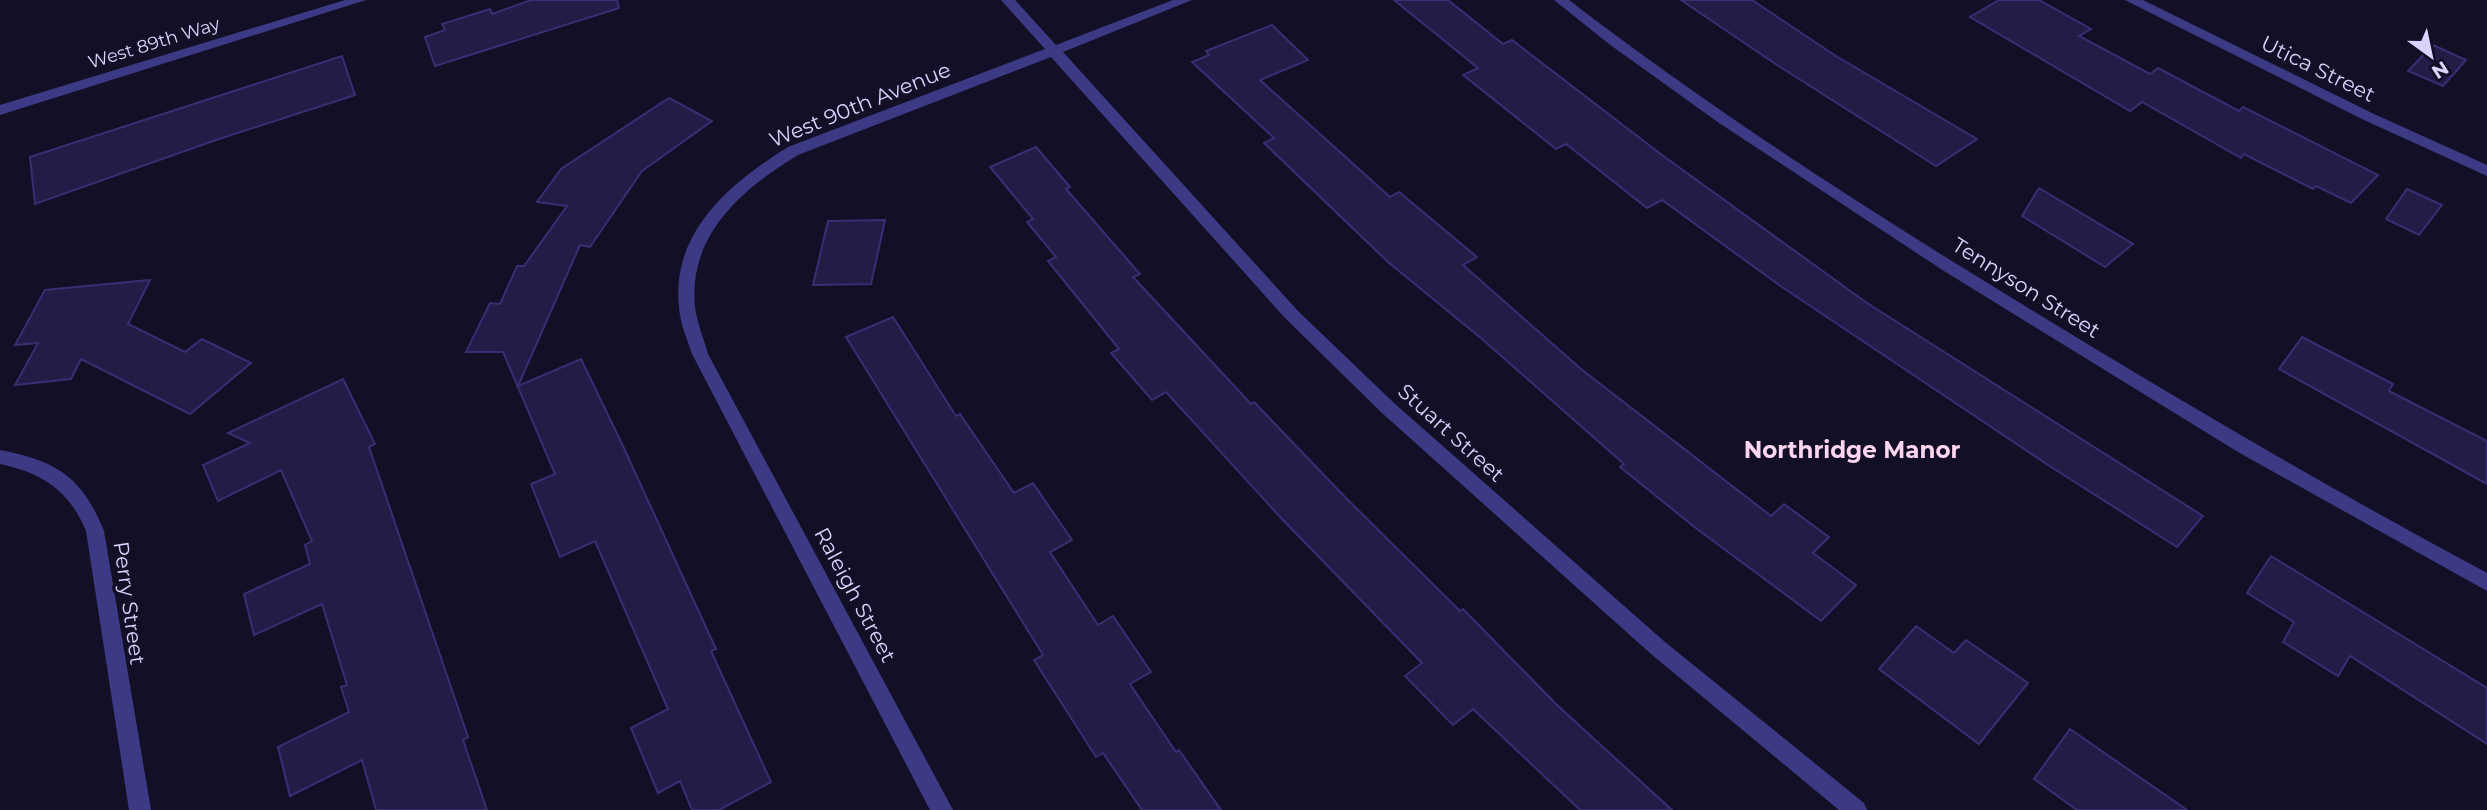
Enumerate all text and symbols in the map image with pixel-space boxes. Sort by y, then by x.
street label: West 89th Way [85,12,223,73]
north arrow [2396,21,2466,91]
street label: Utica Street [2257,30,2379,107]
text: N [2427,56,2453,84]
street label: West 90th Avenue [765,57,954,152]
street label: Tennyson Street [1948,232,2105,343]
street label: Stuart Street [1393,378,1510,487]
district label: Northridge Manor [1744,436,1960,464]
street label: Raleigh Street [809,523,901,666]
street label: Perry Street [108,540,151,666]

